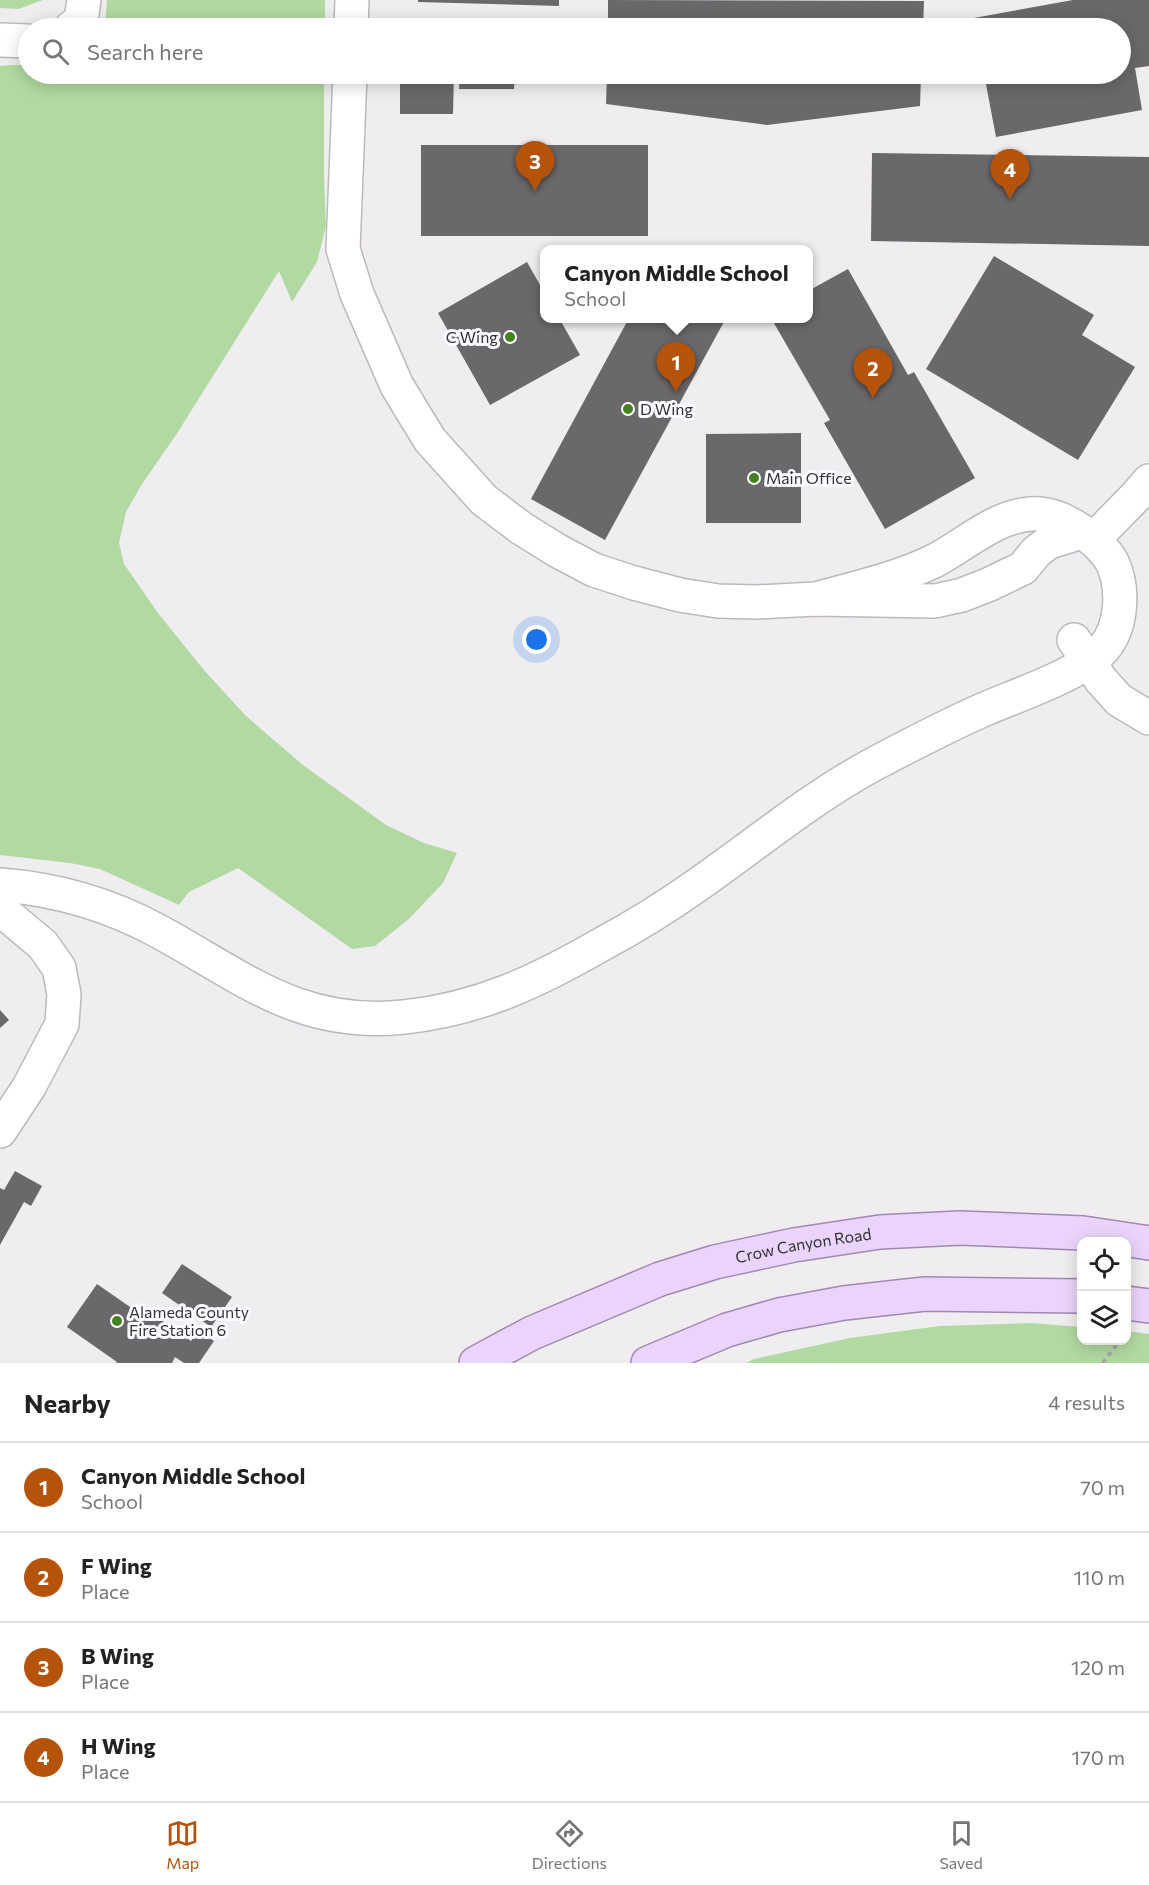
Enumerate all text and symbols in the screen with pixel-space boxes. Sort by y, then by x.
search box [18,18,1131,84]
icon: search [39,35,72,68]
text: Search here [87,38,203,65]
pin: 3 [516,142,554,191]
pin: 4 [990,150,1030,199]
popup [540,245,813,323]
text: Canyon Middle School [564,259,789,286]
text: School [564,286,626,310]
place label: C Wing [446,327,498,346]
marker: C Wing [503,330,517,344]
pin: 1 [656,342,696,392]
pin: 2 [854,348,892,398]
place label: D Wing [640,399,693,418]
marker: D Wing [621,402,635,416]
place label: Main Office [766,468,852,487]
marker: Main Office [747,471,761,485]
your location [522,625,551,654]
street label: Crow Canyon Road [733,1223,873,1266]
map controls [1077,1237,1131,1345]
button: locate [1077,1237,1131,1291]
button: layers [1077,1291,1131,1345]
place label: Alameda County Fire Station 6 [129,1302,249,1339]
marker: Alameda County Fire Station 6 [110,1314,124,1328]
text: Nearby [24,1387,111,1418]
text: 4 results [1048,1390,1125,1414]
text: Canyon Middle School [81,1462,305,1489]
text: 1 [39,1475,48,1499]
text: 70 m [1080,1475,1125,1499]
text: School [81,1489,143,1513]
text: F Wing [81,1552,152,1579]
text: 2 [38,1565,49,1589]
text: 110 m [1074,1565,1125,1589]
text: Place [81,1579,130,1603]
text: B Wing [81,1642,154,1669]
text: 3 [38,1655,49,1679]
text: 120 m [1071,1655,1125,1679]
text: Place [81,1669,130,1693]
text: H Wing [81,1732,156,1759]
text: 4 [37,1745,50,1769]
text: 170 m [1072,1745,1125,1769]
text: Place [81,1759,130,1783]
tab: Map [166,1817,199,1872]
tab: Directions [532,1817,607,1872]
tab: Saved [939,1817,983,1872]

